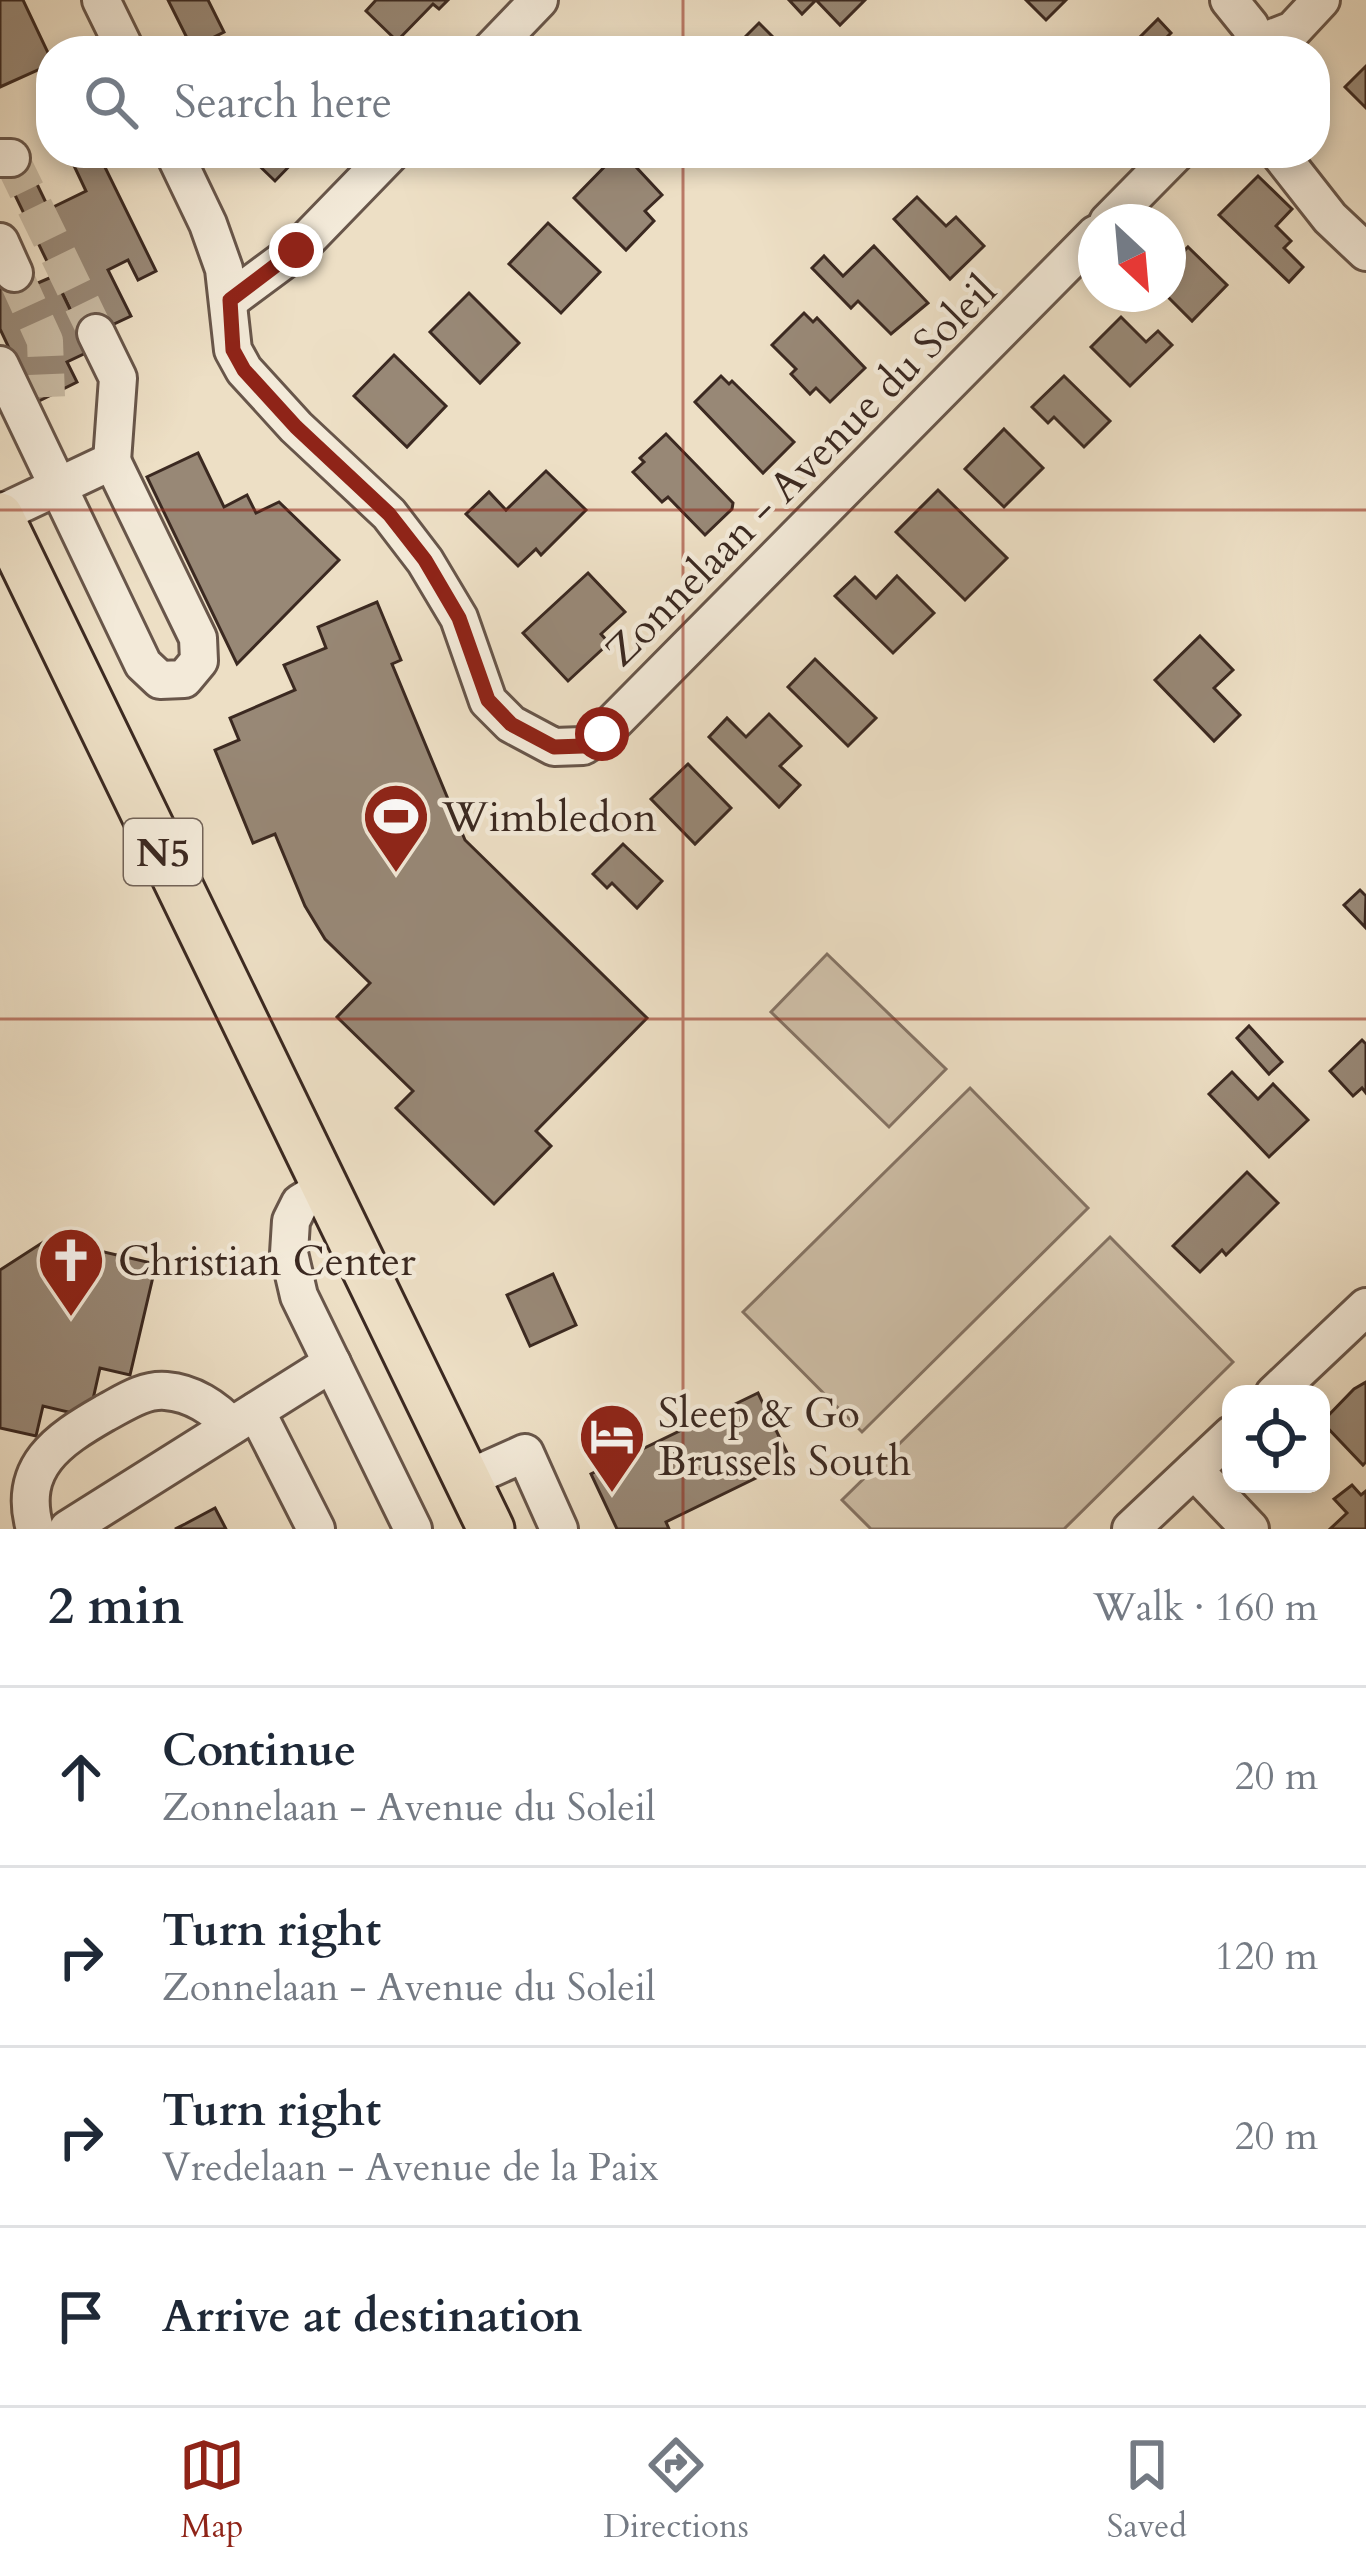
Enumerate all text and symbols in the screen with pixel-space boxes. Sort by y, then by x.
search box [36,36,1330,168]
icon: search [78,69,144,135]
text: Search here [174,72,392,133]
north arrow [1078,204,1186,312]
route end [269,223,323,277]
street label: Zonnelaan - Avenue du Soleil [593,263,1009,679]
route start [575,707,629,761]
sports icon: Wimbledon [361,781,431,875]
place label: Wimbledon [441,789,657,846]
road number: N5 [124,819,202,885]
church icon: Christian Center [36,1225,106,1319]
place label: Christian Center [118,1233,416,1290]
place label: Sleep & Go Brussels South [658,1385,911,1490]
map controls [1222,1385,1330,1493]
button: locate [1222,1385,1330,1493]
hotel icon: Sleep & Go Brussels South [577,1401,647,1495]
text: 2 min [48,1572,184,1642]
text: Walk · 160 m [1093,1581,1318,1634]
text: Continue [162,1720,356,1781]
icon: ahead [48,1744,114,1810]
text: 20 m [1235,1750,1318,1803]
text: Zonnelaan - Avenue du Soleil [162,1781,656,1834]
text: Turn right [162,1900,381,1961]
icon: right [48,1924,114,1990]
text: 120 m [1215,1930,1318,1983]
text: Zonnelaan - Avenue du Soleil [162,1961,656,2014]
text: Turn right [162,2080,381,2141]
icon: right [48,2104,114,2170]
text: 20 m [1235,2110,1318,2163]
text: Vredelaan - Avenue de la Paix [162,2141,659,2194]
icon: arrive [48,2284,114,2350]
text: Arrive at destination [162,2286,582,2347]
tab: Map [179,2432,245,2549]
tab: Directions [603,2432,749,2549]
tab: Saved [1107,2432,1187,2549]

